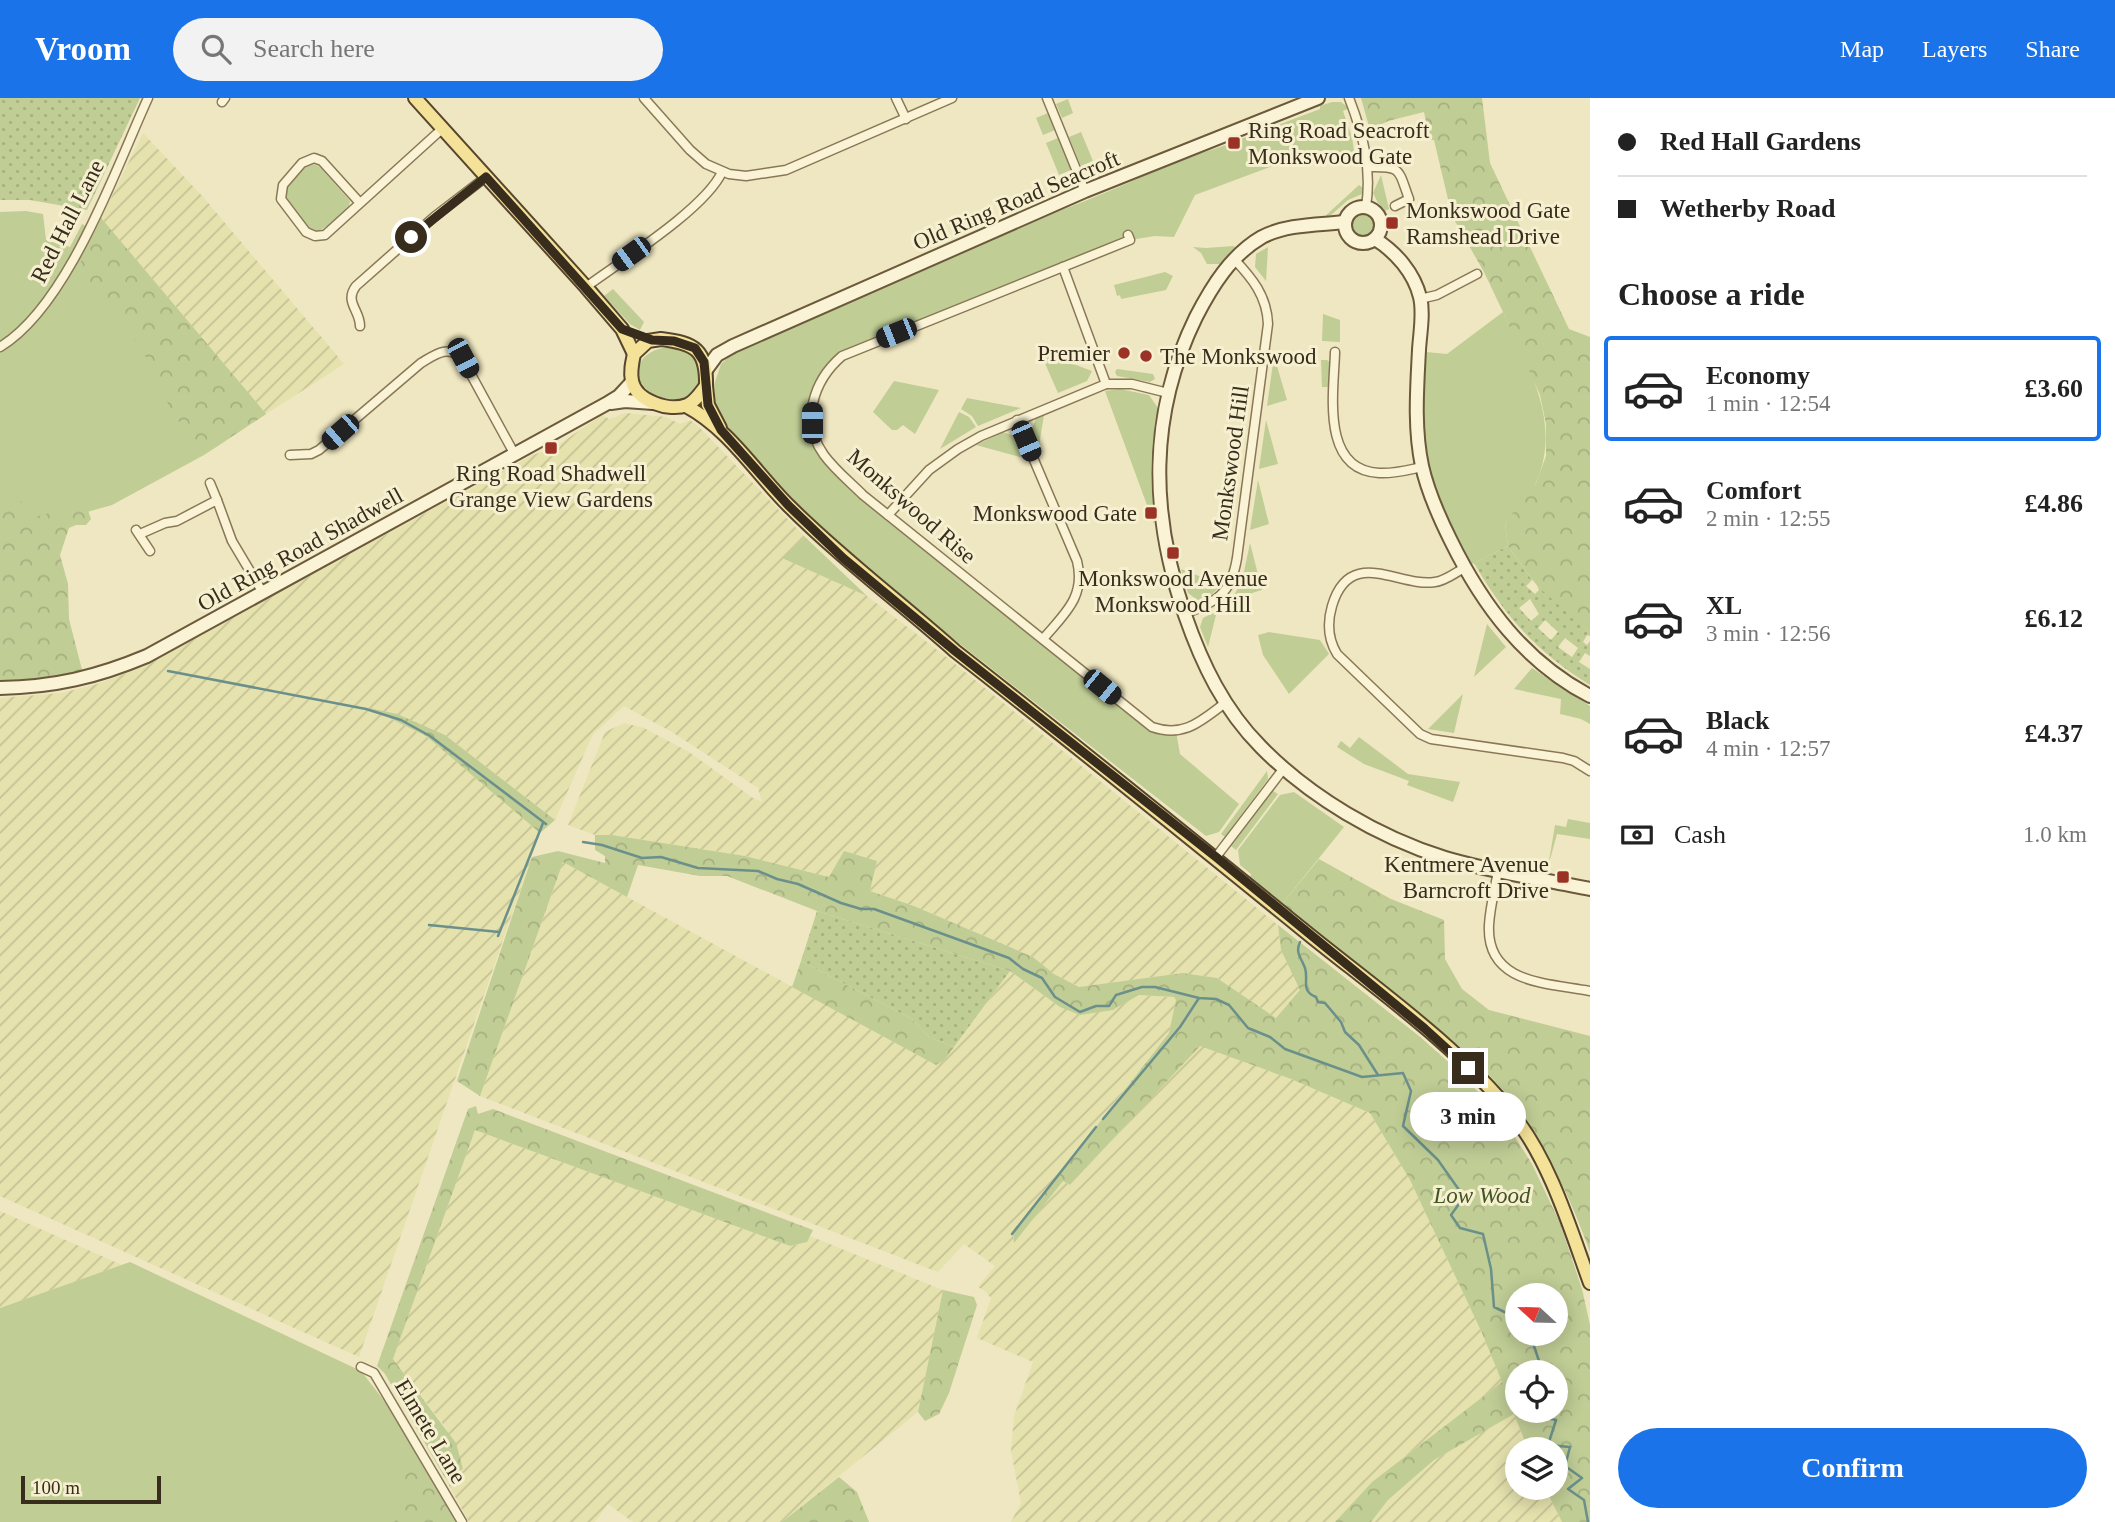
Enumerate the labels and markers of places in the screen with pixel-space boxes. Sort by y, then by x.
place label: Ring Road Seacroft Monkswood Gate [1248,118,1430,169]
marker: Ring Road Seacroft Monkswood Gate [1226,135,1242,151]
place label: Monkswood Gate Ramshead Drive [1406,198,1570,249]
marker: Monkswood Gate Ramshead Drive [1384,215,1400,231]
place label: Premier [1037,341,1110,366]
place label: The Monkswood [1160,344,1317,369]
marker: Premier [1116,345,1132,361]
marker: The Monkswood [1138,348,1154,364]
marker: Ring Road Shadwell Grange View Gardens [543,440,559,456]
place label: Ring Road Shadwell Grange View Gardens [449,461,653,512]
place label: Monkswood Gate [973,501,1137,526]
marker: Monkswood Gate [1143,505,1159,521]
marker: Monkswood Avenue Monkswood Hill [1165,545,1181,561]
place label: Monkswood Avenue Monkswood Hill [1078,566,1268,617]
place label: Kentmere Avenue Barncroft Drive [1384,852,1549,903]
marker: Kentmere Avenue Barncroft Drive [1555,869,1571,885]

